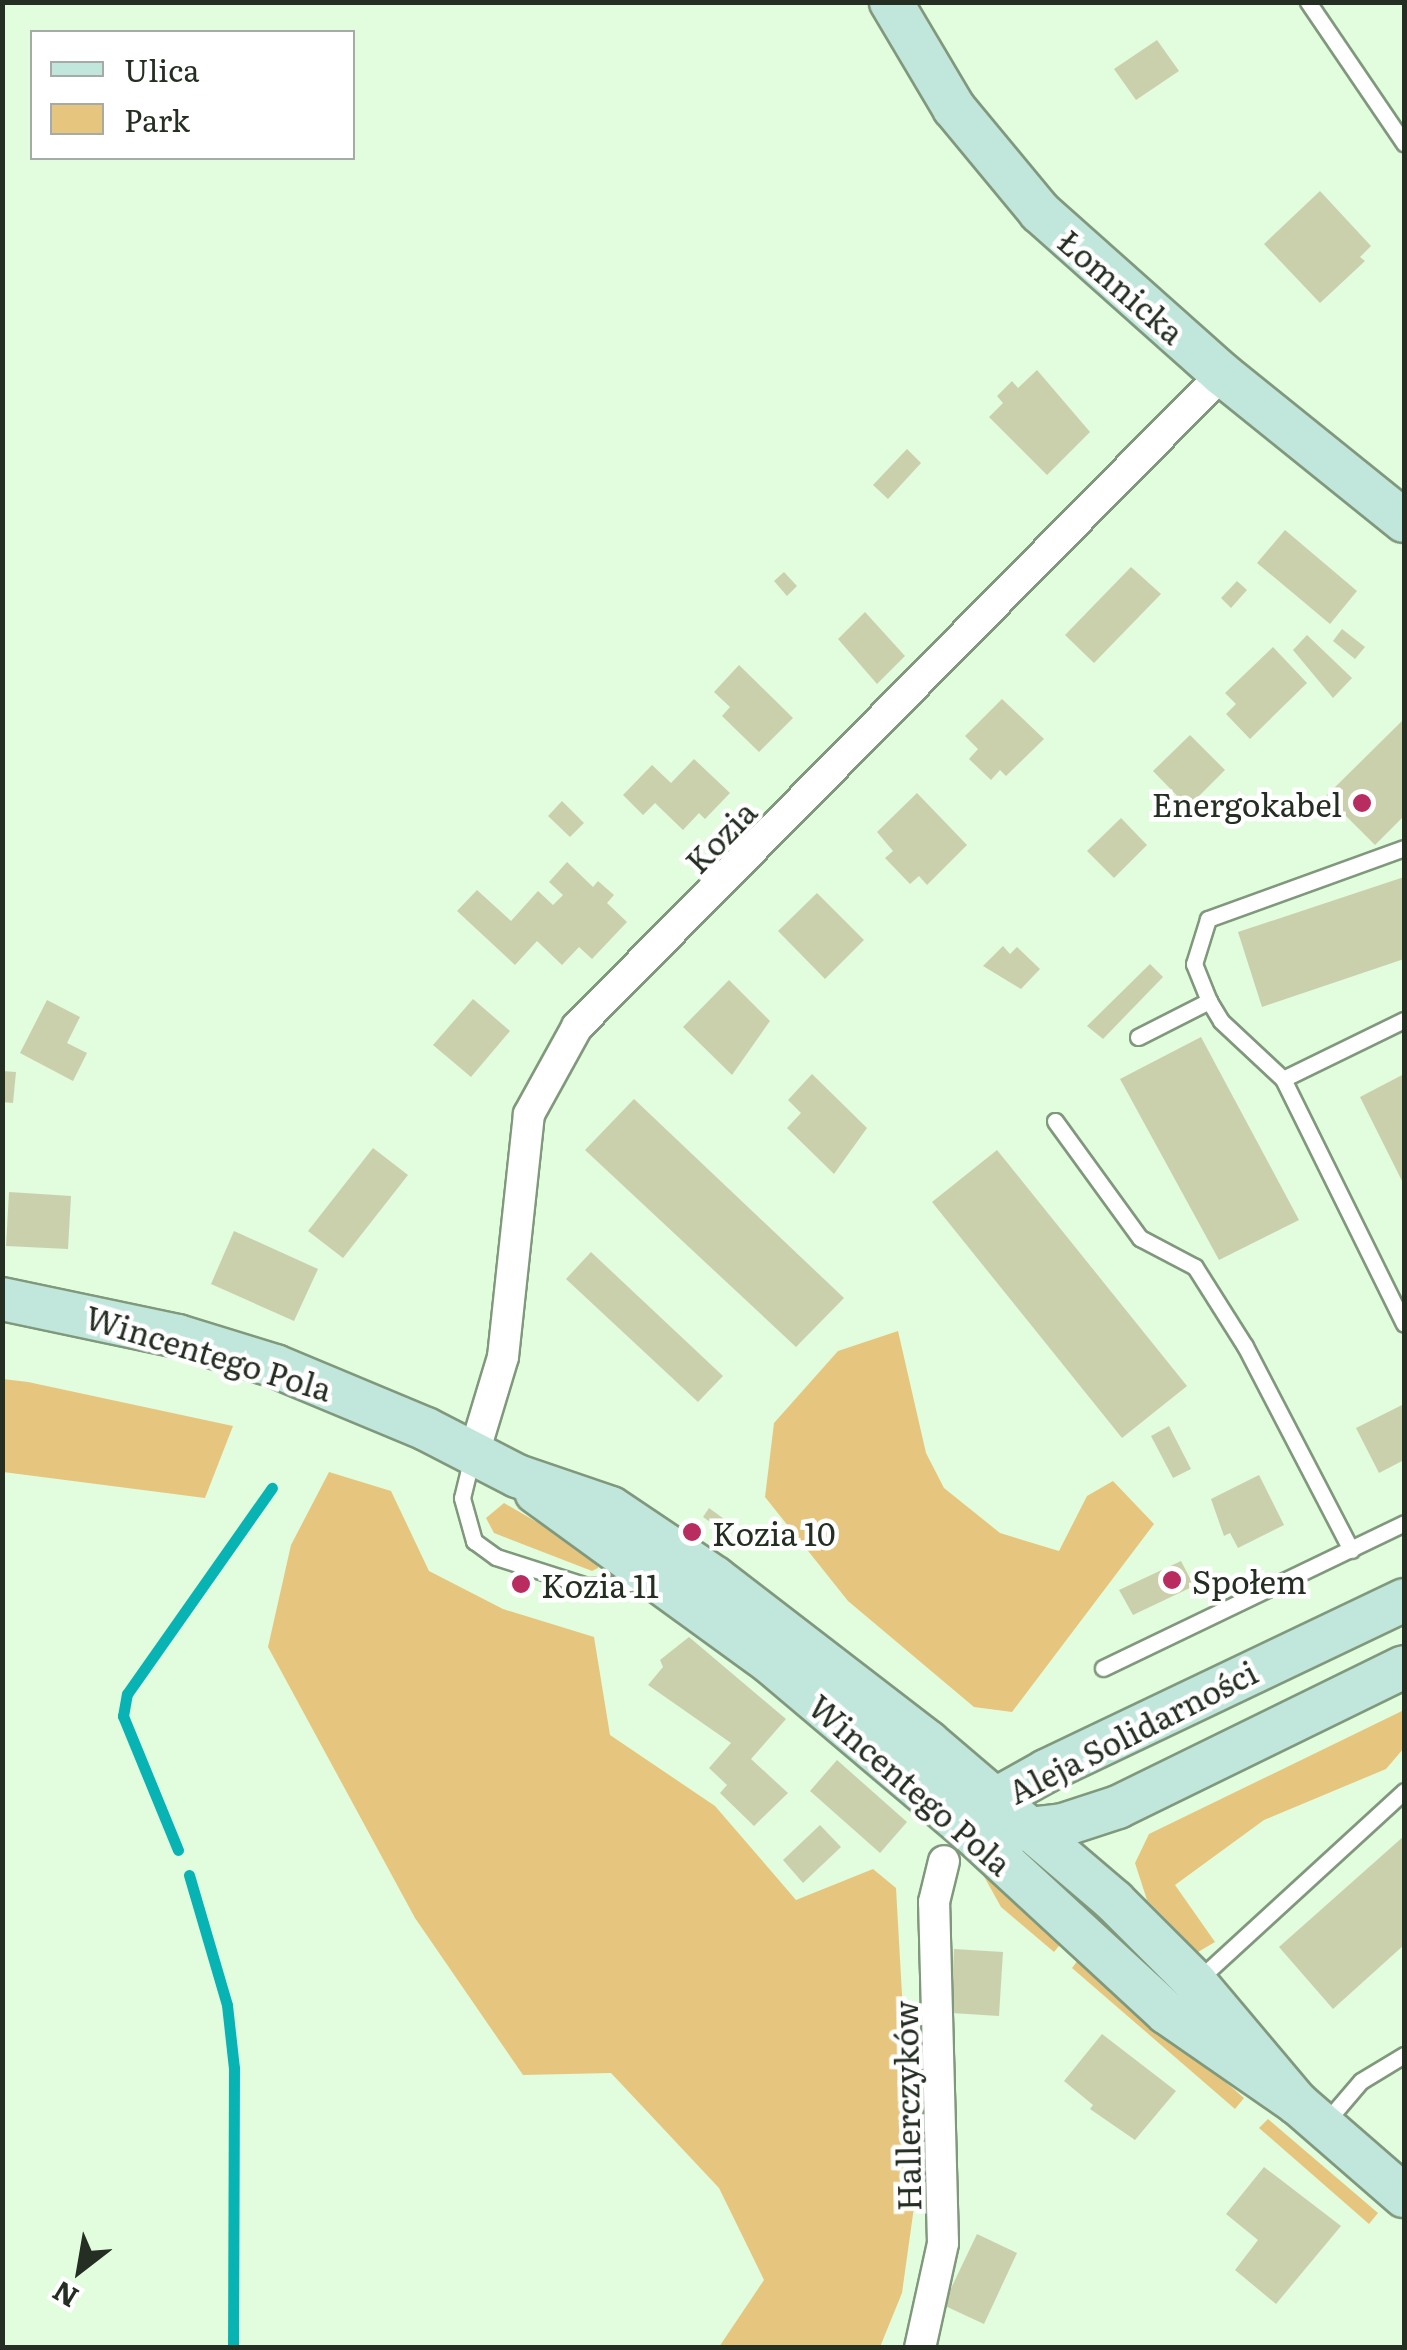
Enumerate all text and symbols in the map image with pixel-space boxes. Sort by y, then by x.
legend [30,30,355,160]
text: Ulica [124,47,199,91]
text: Park [124,97,190,141]
street label: Łomnicka [1051,221,1193,351]
place label: Energokabel [1152,784,1342,822]
street label: Kozia [676,792,764,880]
marker: Energokabel [1351,792,1373,814]
street label: Wincentego Pola [81,1296,337,1408]
place label: Kozia 10 [712,1513,835,1551]
marker: Kozia 10 [681,1521,703,1543]
place label: Społem [1192,1561,1307,1599]
place label: Kozia 11 [541,1565,659,1603]
marker: Społem [1161,1569,1183,1591]
marker: Kozia 11 [510,1573,532,1595]
street label: Aleja Solidarności [1001,1652,1263,1810]
street label: Wincentego Pola [802,1686,1020,1882]
street label: Hallerczyków [885,2000,927,2212]
north arrow [30,2220,130,2320]
text: N [44,2272,85,2320]

